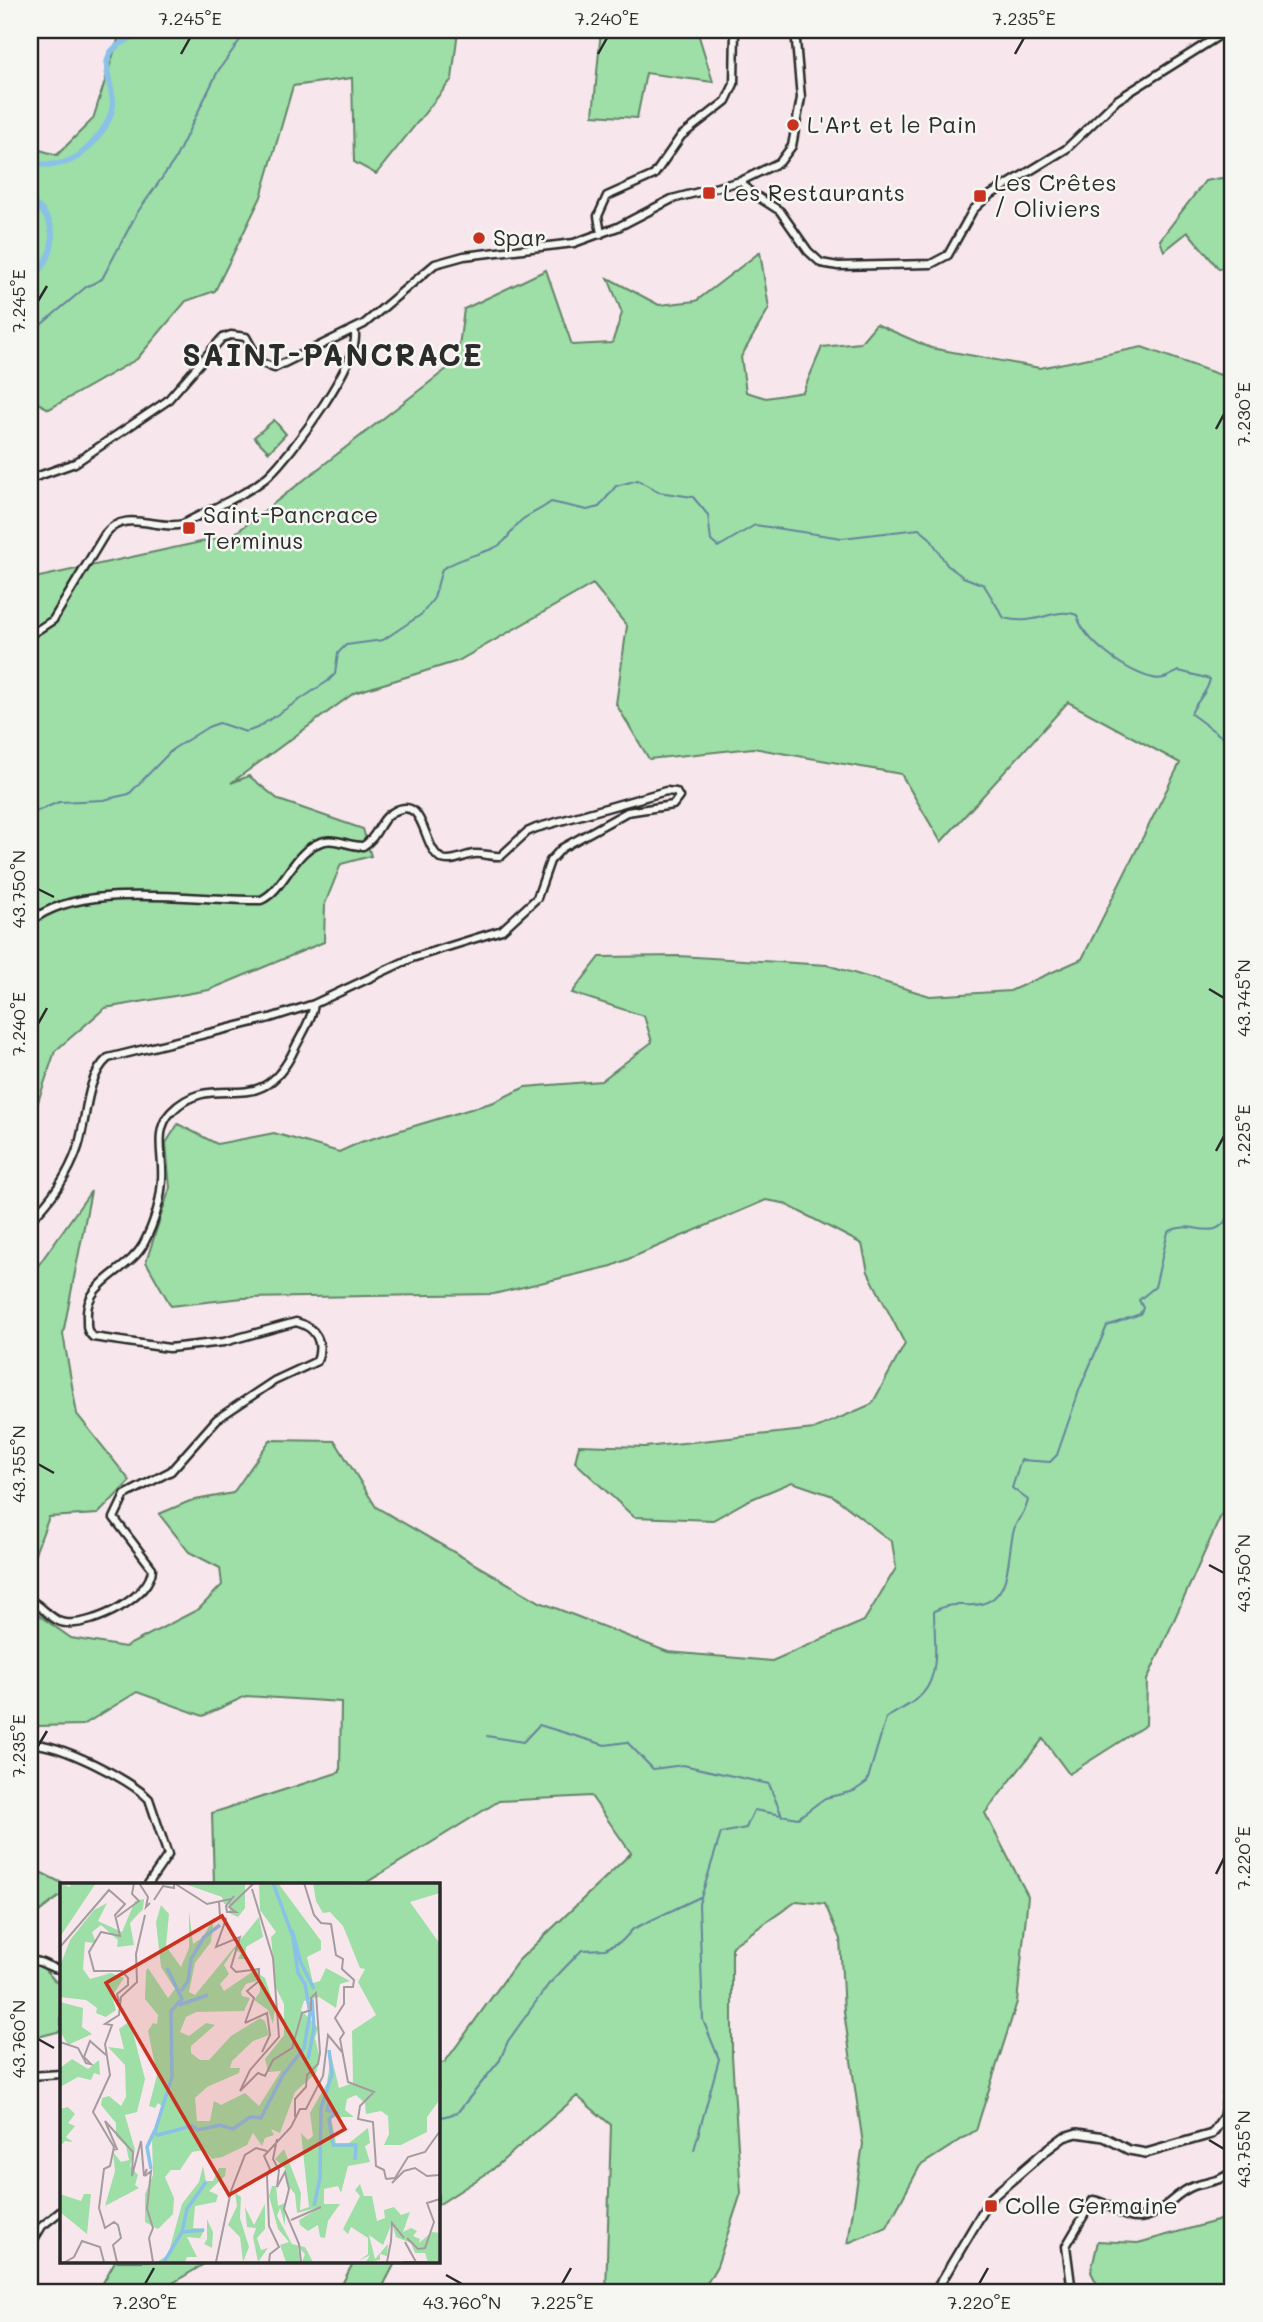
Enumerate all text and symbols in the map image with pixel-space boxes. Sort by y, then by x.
text: 7.245°E [158,6,222,30]
text: 7.240°E [575,6,639,30]
text: 7.235°E [992,6,1056,30]
place label: L'Art et le Pain [807,109,976,139]
marker: L'Art et le Pain [785,117,801,133]
place label: Les Crêtes / Oliviers [994,167,1117,223]
place label: Les Restaurants [723,177,905,207]
marker: Les Restaurants [701,185,717,201]
marker: Les Crêtes / Oliviers [972,188,988,204]
place label: Spar [493,222,546,252]
marker: Spar [471,230,487,246]
text: 7.245°E [6,269,30,333]
district label: SAINT-PANCRACE [182,334,484,374]
text: 7.230°E [1231,382,1255,446]
place label: Saint-Pancrace Terminus [203,499,378,555]
marker: Saint-Pancrace Terminus [181,520,197,536]
text: 43.750°N [6,850,30,928]
text: 43.745°N [1231,959,1255,1037]
text: 7.240°E [6,992,30,1056]
text: 7.225°E [1231,1104,1255,1168]
text: 43.755°N [6,1425,30,1503]
text: 43.750°N [1231,1534,1255,1612]
text: 7.235°E [6,1714,30,1778]
text: 7.220°E [1231,1826,1255,1890]
inset map [60,1883,439,2262]
text: 43.760°N [6,2000,30,2078]
text: 43.755°N [1231,2110,1255,2188]
place label: Colle Germaine [1005,2190,1178,2220]
marker: Colle Germaine [983,2198,999,2214]
text: 7.230°E [113,2290,177,2314]
text: 43.760°N [423,2290,501,2314]
text: 7.225°E [530,2290,594,2314]
text: 7.220°E [947,2290,1011,2314]

